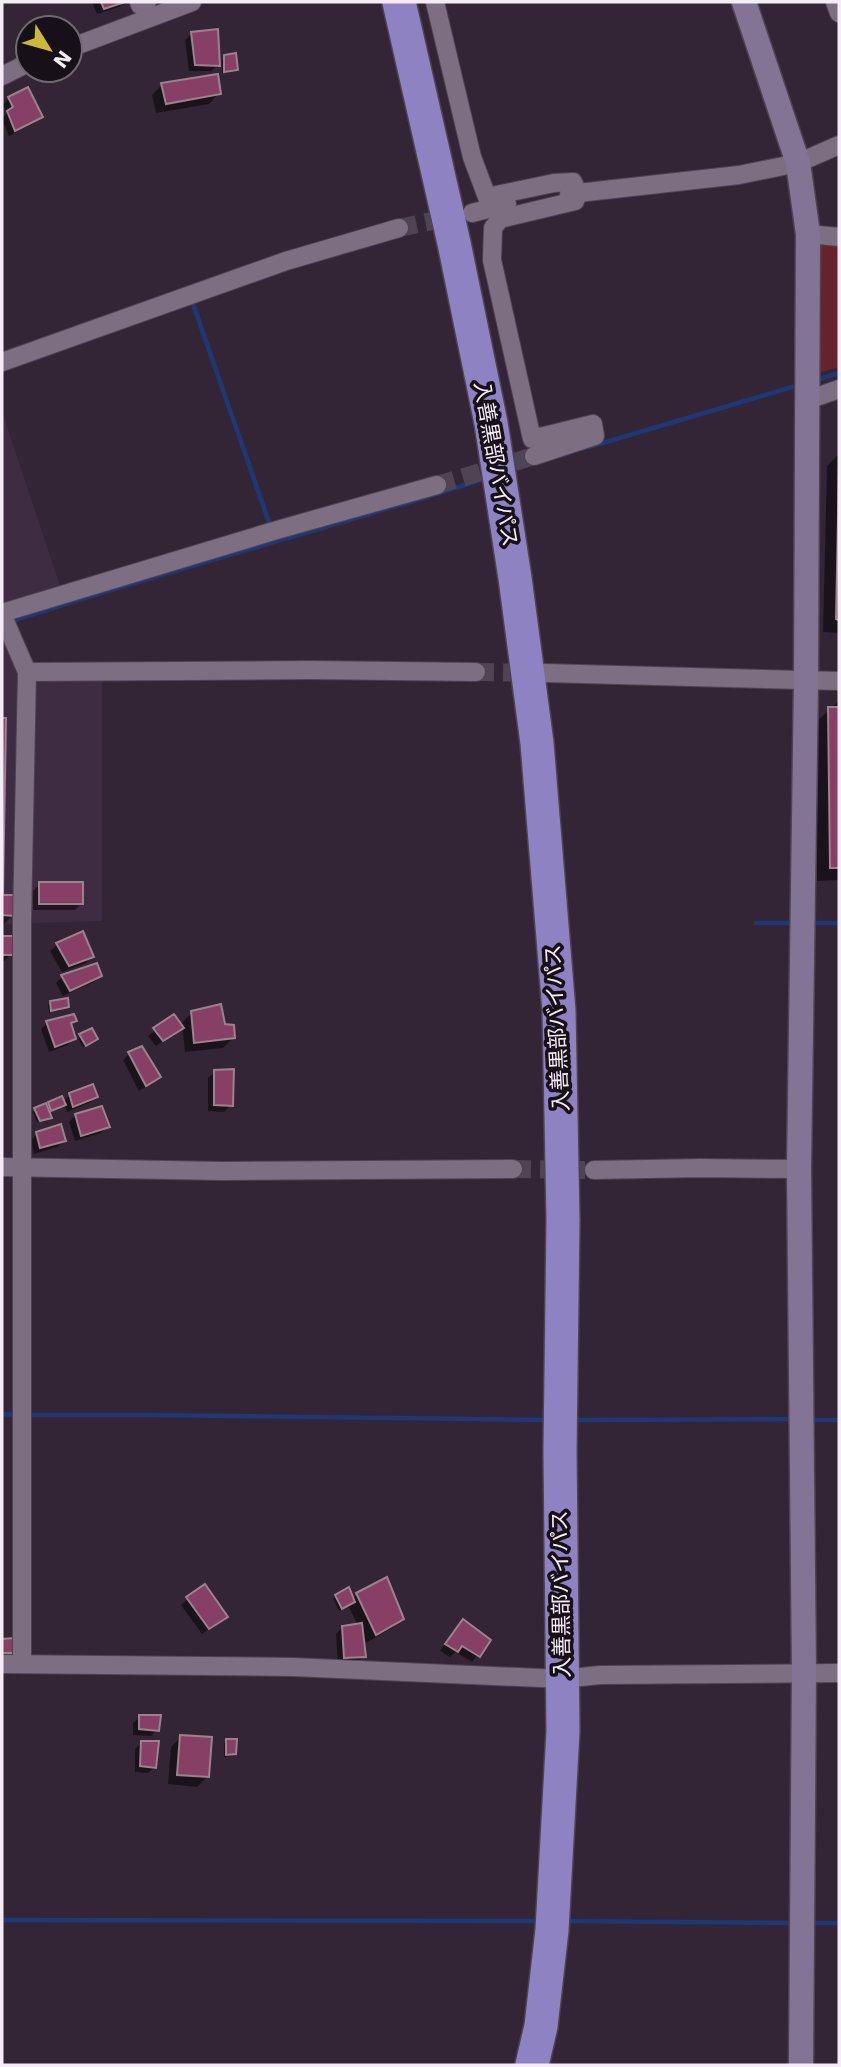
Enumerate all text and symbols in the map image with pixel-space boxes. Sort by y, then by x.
north arrow [14,14,84,84]
text: N [49,46,76,72]
street label: 入善黒部バイパス [470,379,522,549]
street label: 入善黒部バイパス [541,944,573,1112]
street label: 入善黒部バイパス [548,1510,574,1678]

